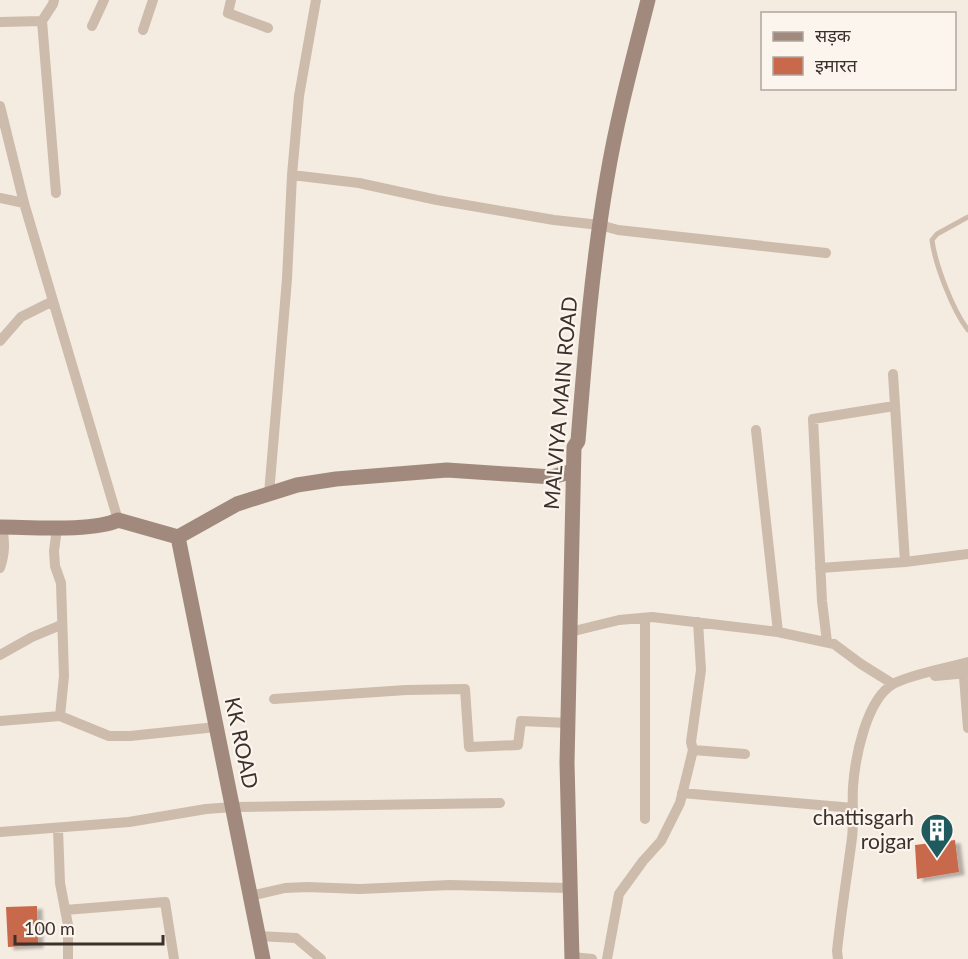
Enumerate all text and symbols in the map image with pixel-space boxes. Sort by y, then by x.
legend [761,12,956,90]
text: सड़क [815,24,852,46]
text: इमारत [815,54,858,76]
street label: MALVIYA MAIN ROAD [538,295,581,510]
street label: KK ROAD [221,695,264,791]
place label: chattisgarh rojgar [813,804,914,853]
building icon: chattisgarh rojgar [919,812,955,859]
scale bar [15,908,164,946]
text: 100 m [24,917,75,939]

